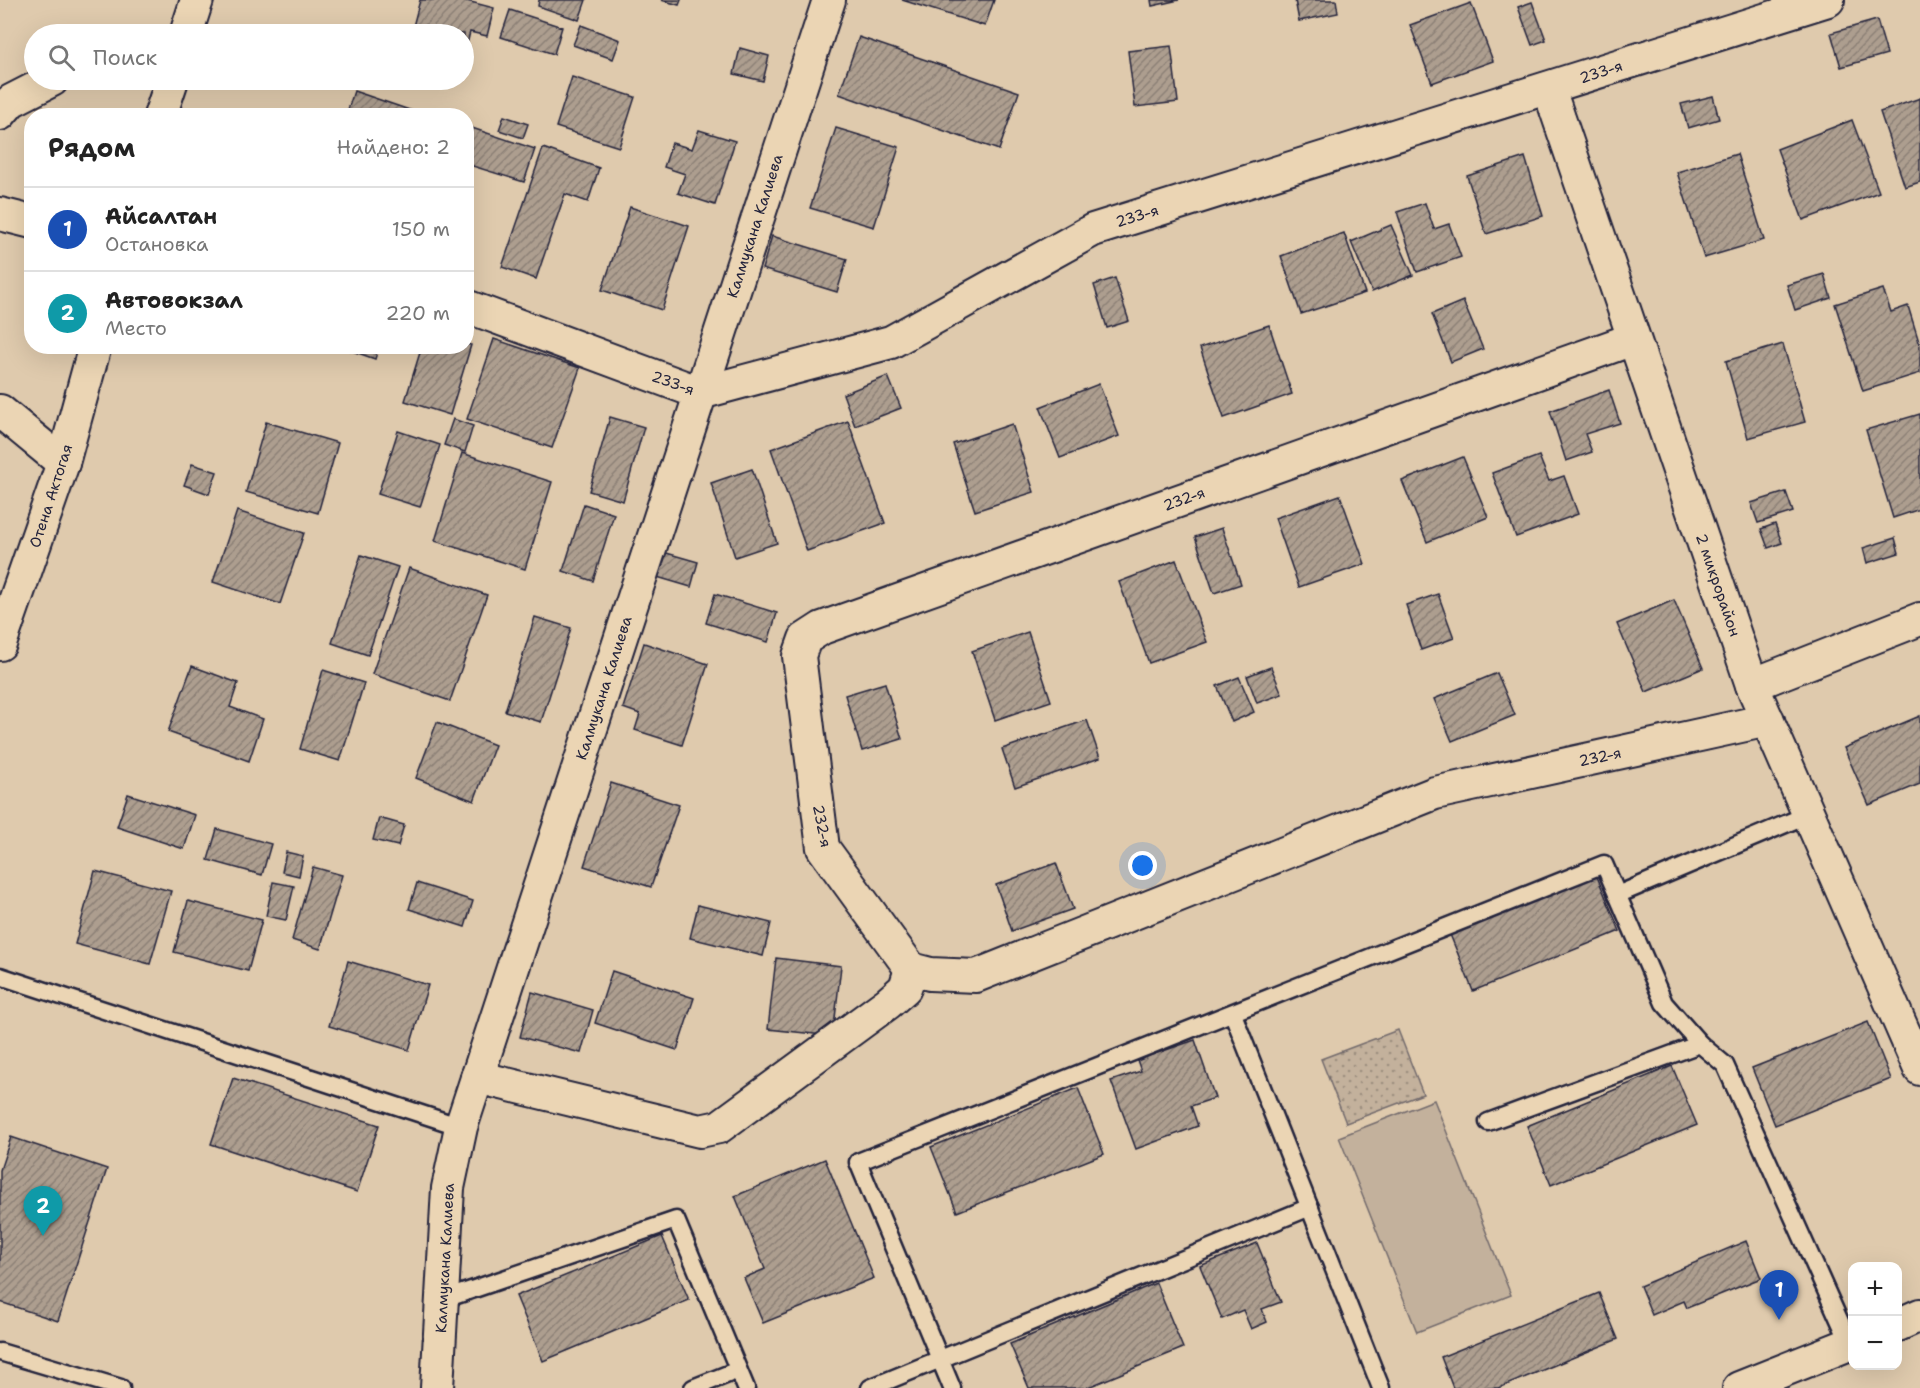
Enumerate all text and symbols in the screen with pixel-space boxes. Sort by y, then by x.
search box [24,24,474,90]
icon: search [45,41,78,74]
text: Поиск [93,43,157,72]
street label: 233-я [1577,56,1625,88]
text: Рядом [48,130,135,165]
text: Найдено: 2 [337,134,450,160]
street label: Калмукана Калиева [722,151,788,300]
street label: 233-я [1113,200,1161,232]
text: Айсалтан [105,202,217,231]
text: 1 [63,216,72,242]
text: 150 m [392,216,450,242]
text: Остановка [105,231,209,257]
text: Автовокзал [105,286,243,315]
text: 2 [61,300,75,326]
text: 220 m [386,300,450,326]
text: Место [105,315,167,341]
street label: 233-я [649,366,697,400]
street label: Отена Актогая [25,442,77,550]
street label: 232-я [1160,482,1208,516]
street label: 2 микрорайон [1691,531,1745,639]
street label: Калмукана Калиева [571,613,637,762]
street label: 232-я [1577,743,1623,771]
street label: 232-я [808,803,836,849]
your location [1128,851,1157,880]
street label: Калмукана Калиева [431,1182,459,1333]
pin: 2 [24,1186,63,1236]
map controls [1848,1262,1902,1370]
button: + [1848,1262,1902,1316]
pin: 1 [1760,1270,1798,1320]
button: − [1848,1316,1902,1370]

